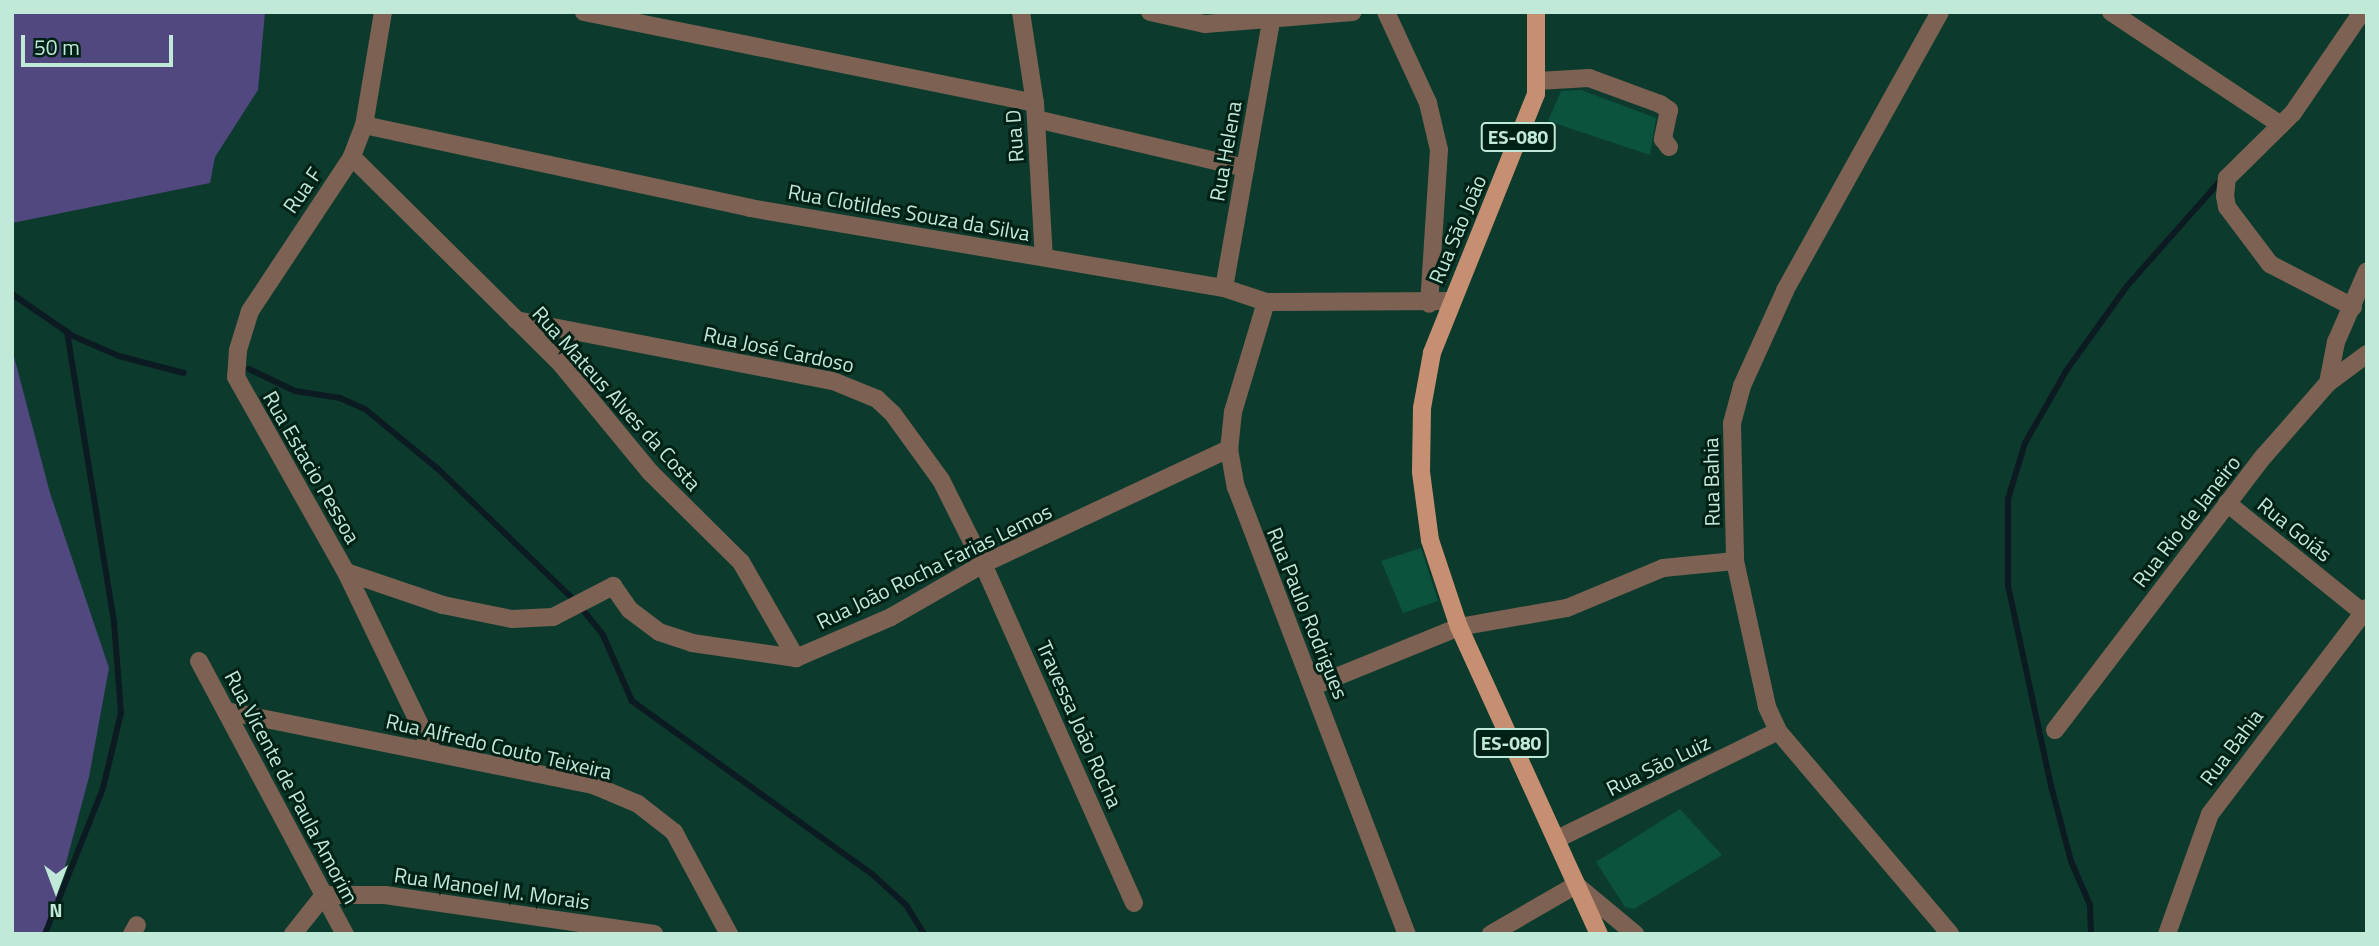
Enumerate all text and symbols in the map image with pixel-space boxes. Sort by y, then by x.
scale bar [24,21,177,65]
text: 50 m [34,31,80,63]
street label: Rua Helena [1204,99,1246,203]
street label: Rua D [1000,109,1028,163]
road number: ES-080 [1480,122,1556,153]
street label: Rua F [277,162,327,218]
street label: Rua São João [1423,171,1491,287]
street label: Rua Clotildes Souza da Silva [786,178,1032,246]
street label: Rua Mateus Alves da Costa [528,301,706,495]
street label: Rua José Cardoso [701,321,857,377]
street label: Rua Estacio Pessoa [258,386,366,548]
street label: Rua Bahia [1698,437,1724,527]
street label: Rua Rio de Janeiro [2127,450,2245,592]
street label: Rua Goiás [2253,491,2337,567]
street label: Rua João Rocha Farias Lemos [812,498,1056,634]
street label: Rua Paulo Rodrigues [1262,524,1354,702]
street label: Travessa João Rocha [1032,637,1128,811]
street label: Rua Vicente de Paula Amorim [220,666,364,908]
street label: Rua Bahia [2194,704,2268,790]
street label: Rua Alfredo Couto Teixeira [384,708,614,784]
road number: ES-080 [1472,728,1550,758]
street label: Rua São Luiz [1602,729,1714,801]
north arrow [21,855,91,925]
street label: Rua Manoel M. Morais [393,862,591,914]
text: N [49,897,63,926]

